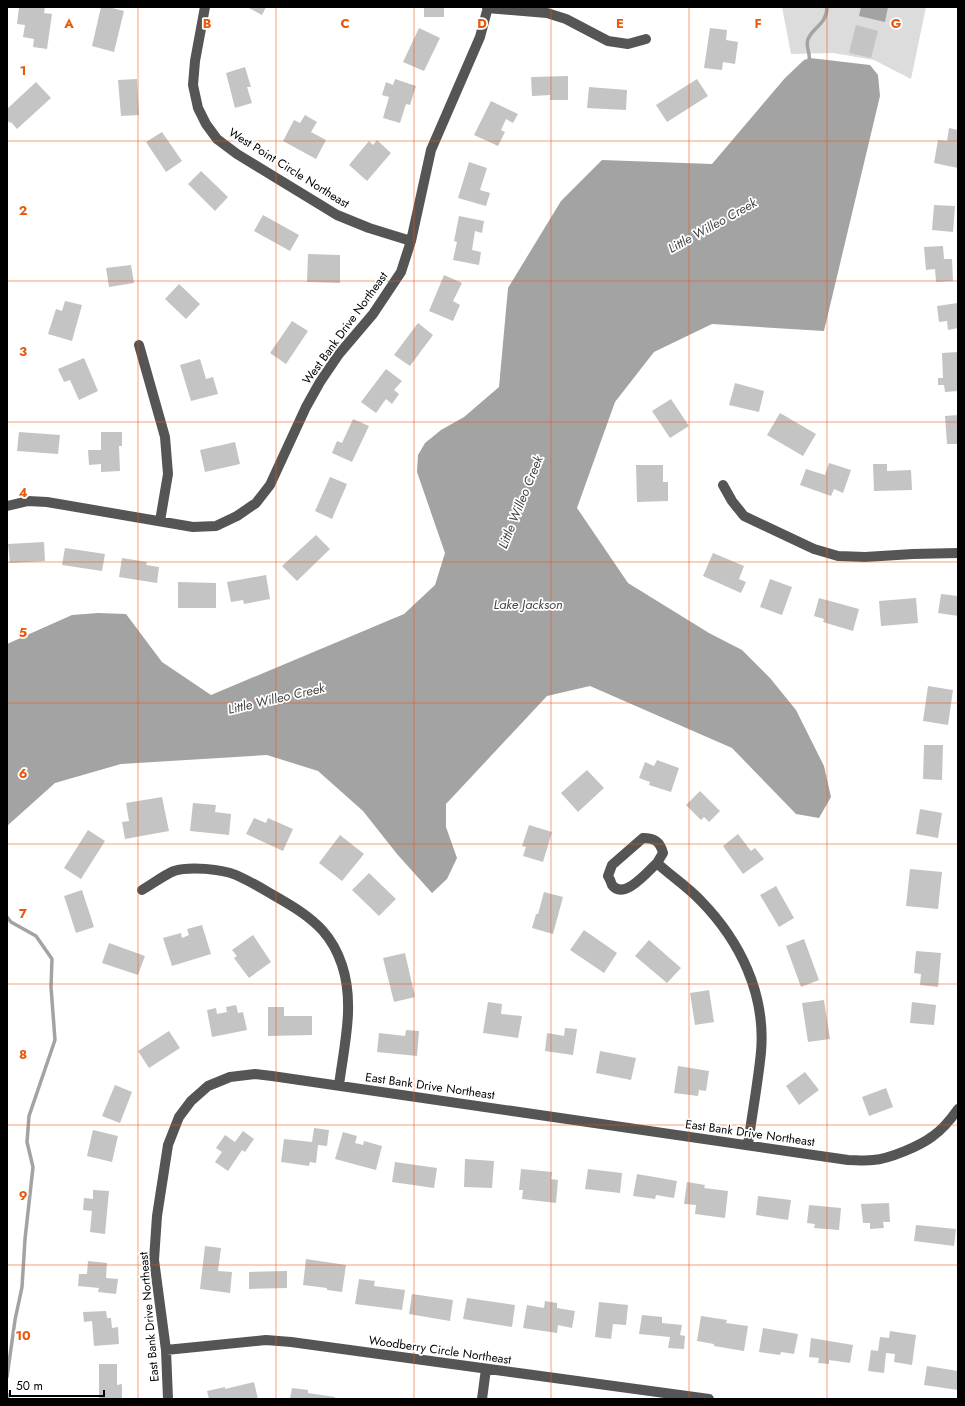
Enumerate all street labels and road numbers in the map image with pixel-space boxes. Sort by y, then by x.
street label: West Point Circle Northeast [225,123,353,213]
street label: West Bank Drive Northeast [298,268,392,388]
street label: East Bank Drive Northeast [364,1068,496,1104]
street label: East Bank Drive Northeast [684,1115,816,1151]
street label: East Bank Drive Northeast [134,1251,164,1383]
street label: Woodberry Circle Northeast [368,1331,513,1369]

